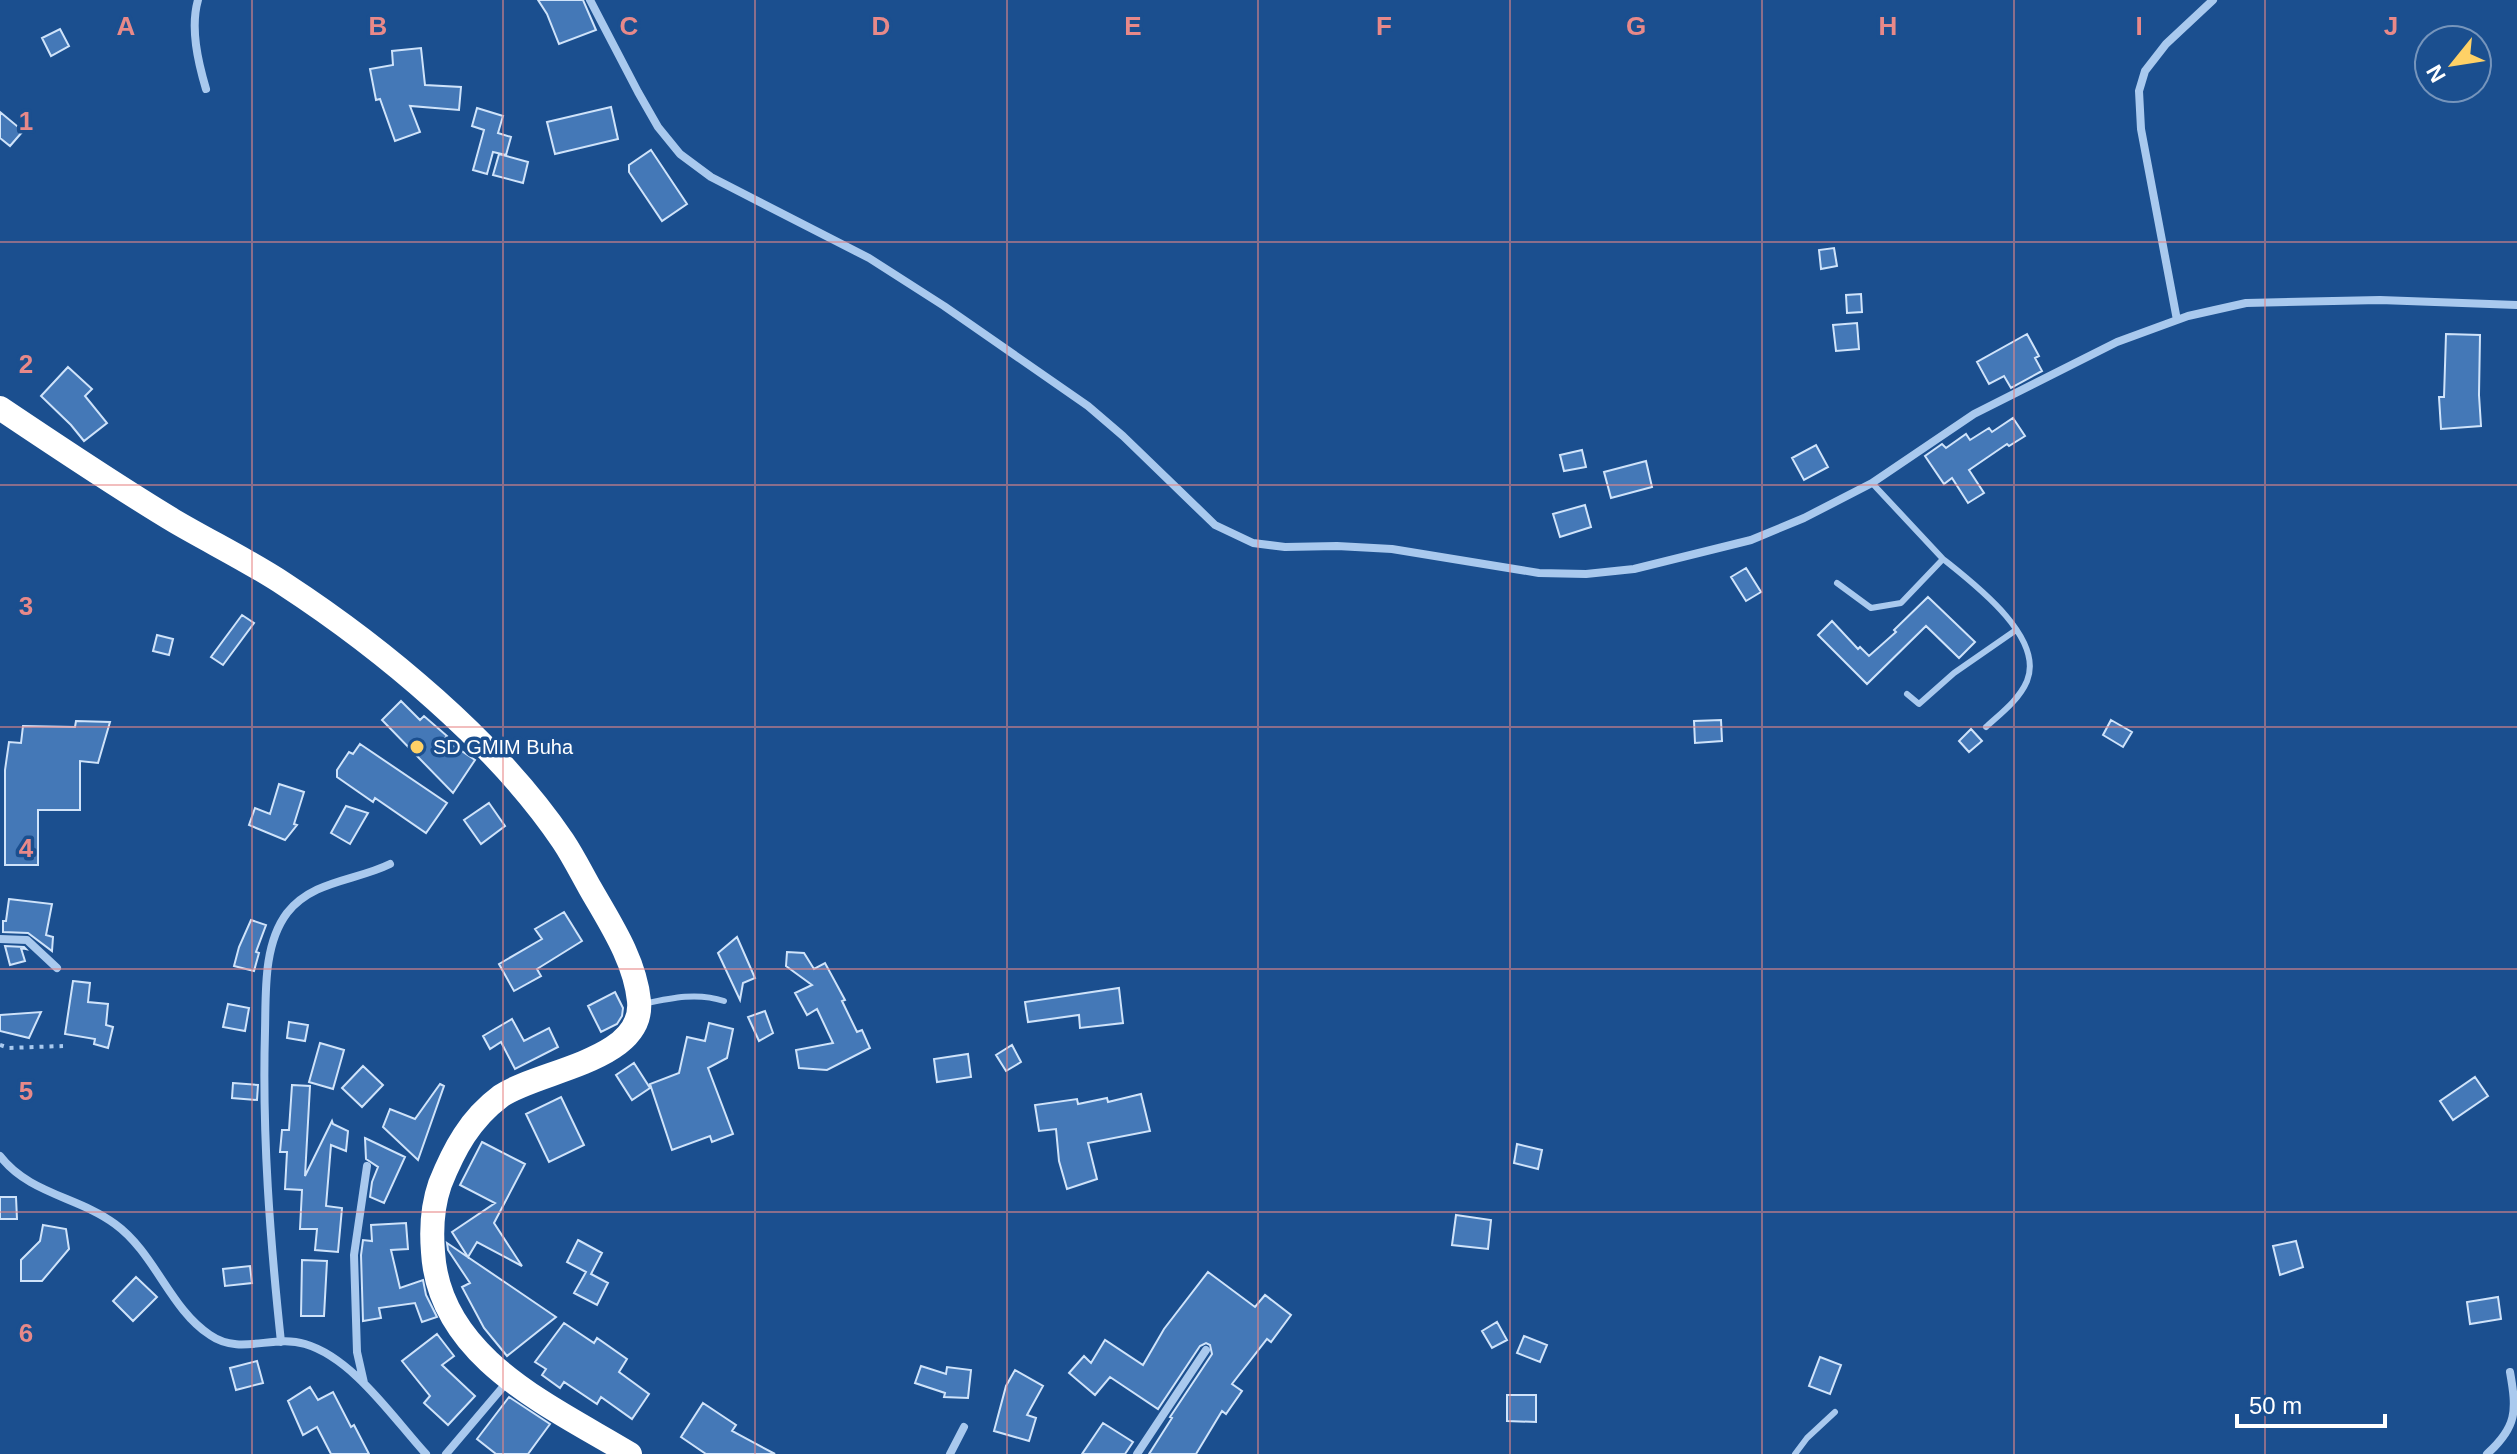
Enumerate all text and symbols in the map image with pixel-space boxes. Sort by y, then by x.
text: A [117,11,136,41]
text: B [369,11,387,41]
text: C [620,11,639,41]
text: D [872,11,890,41]
text: E [1124,11,1142,41]
text: F [1376,11,1392,41]
text: G [1626,11,1646,41]
text: H [1879,11,1897,41]
text: I [2135,11,2143,41]
text: J [2384,11,2398,41]
north arrow [2413,24,2493,104]
text: N [2421,61,2451,87]
text: 1 [19,106,33,136]
text: 2 [19,349,33,379]
text: 3 [19,591,33,621]
place label: SD GMIM Buha [433,736,574,758]
marker: SD GMIM Buha [408,738,426,756]
text: 4 [19,833,34,863]
text: 5 [19,1076,33,1106]
text: 6 [19,1318,33,1348]
scale bar [2237,1378,2385,1428]
text: 50 m [2249,1392,2302,1419]

